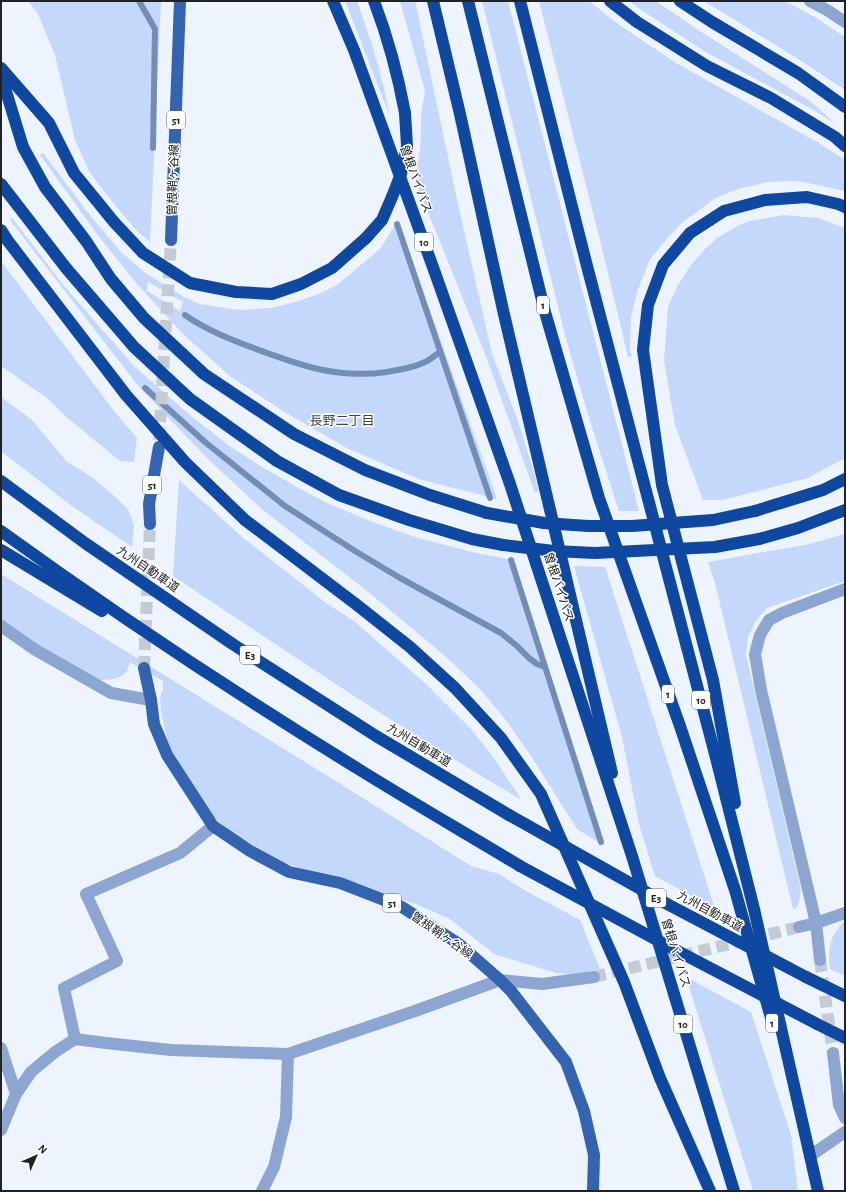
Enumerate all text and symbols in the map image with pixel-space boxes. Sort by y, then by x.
road number: 51 [167,111,185,129]
street label: 曽根バイパス [398,143,435,215]
street label: 曽根鞘ヶ谷線 [165,144,180,216]
road number: 10 [415,233,433,251]
road number: 1 [537,296,549,314]
district label: 長野二丁目 [309,414,375,428]
road number: 51 [143,476,161,494]
street label: 九州自動車道 [115,543,182,594]
street label: 曽根バイパス [542,551,577,623]
road number: E3 [240,646,260,664]
road number: 1 [662,685,674,703]
road number: 10 [692,691,710,709]
street label: 九州自動車道 [385,720,453,769]
street label: 九州自動車道 [675,888,745,933]
road number: E3 [646,889,666,907]
road number: 51 [383,894,401,912]
street label: 曽根鞘ヶ谷線 [409,909,476,961]
street label: 曽根バイパス [660,917,693,989]
road number: 1 [766,1014,778,1032]
road number: 10 [674,1015,692,1033]
north arrow [16,1136,56,1176]
text: N [36,1143,49,1156]

